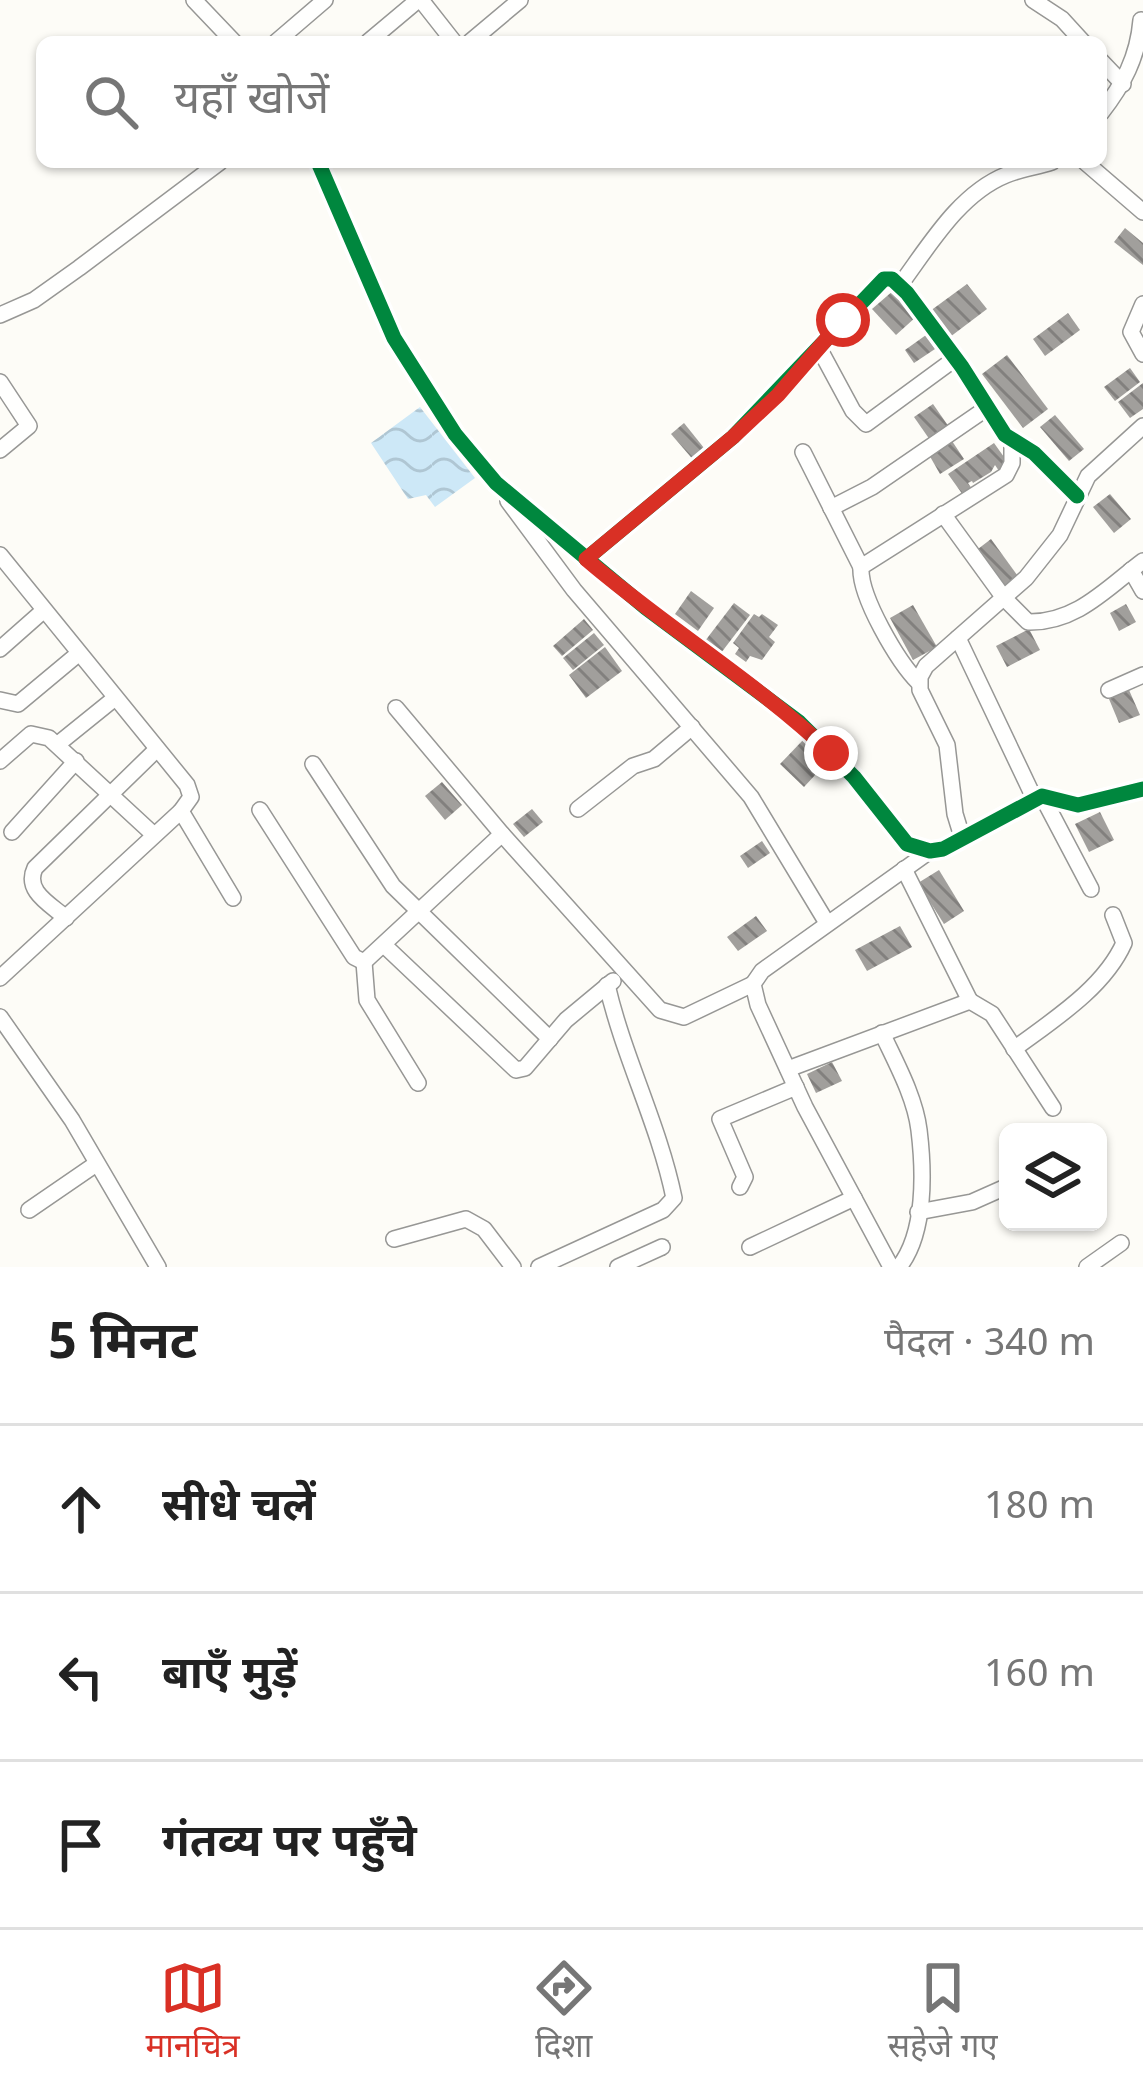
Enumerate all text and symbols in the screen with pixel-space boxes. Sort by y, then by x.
search box [36,36,1107,168]
icon: search [78,69,144,135]
text: यहाँ खोजें [174,73,329,131]
route start [816,293,870,347]
route end [804,726,858,780]
map controls [999,1123,1107,1231]
button: layers [999,1123,1107,1231]
text: 5 मिनट [48,1312,197,1379]
text: पैदल · 340 m [884,1320,1095,1371]
icon: ahead [48,1476,114,1542]
text: सीधे चलें [162,1480,316,1538]
text: 180 m [984,1483,1095,1534]
icon: left [48,1644,114,1710]
text: बाएँ मुड़ें [162,1648,297,1706]
text: 160 m [984,1651,1095,1702]
icon: arrive [48,1812,114,1878]
text: गंतव्य पर पहुँचे [162,1816,417,1874]
tab: मानचित्र [145,1955,240,2070]
tab: दिशा [531,1955,597,2070]
tab: सहेजे गए [888,1955,997,2070]

